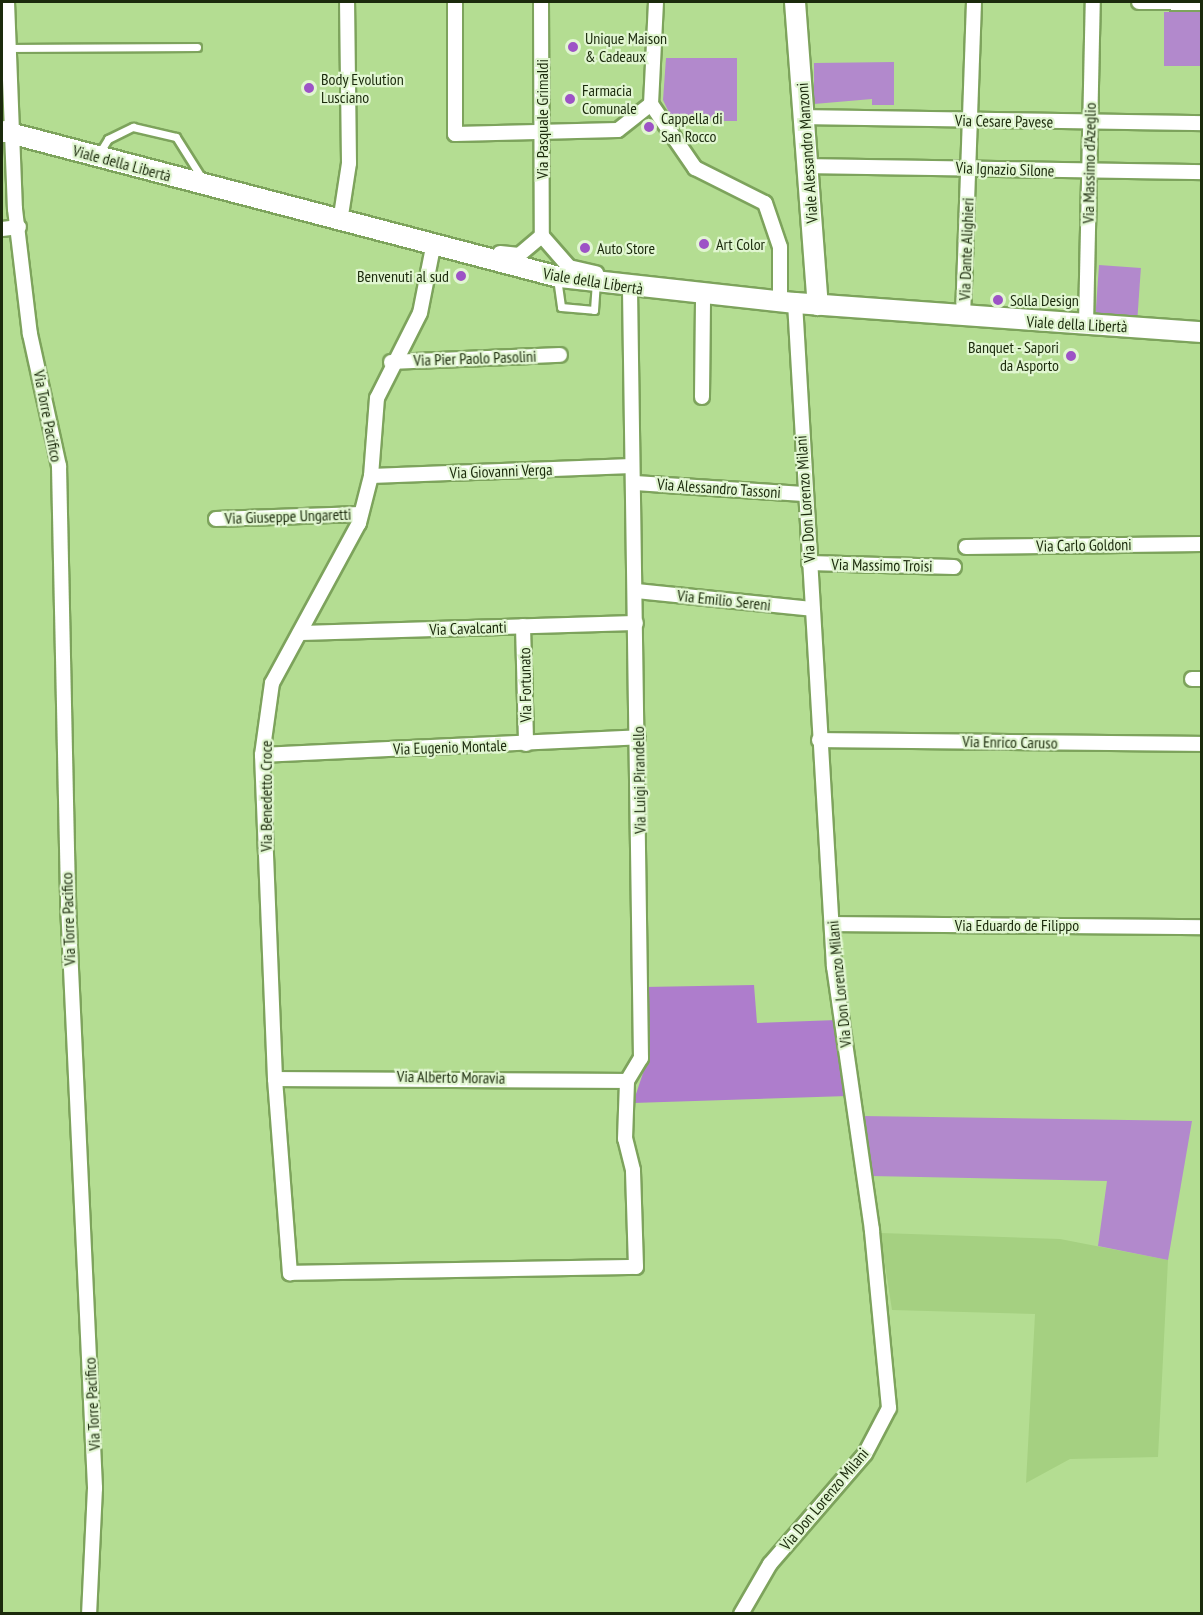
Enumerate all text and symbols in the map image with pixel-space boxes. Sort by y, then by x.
place label: Unique Maison & Cadeaux [585,28,667,66]
marker: Unique Maison & Cadeaux [566,40,580,54]
street label: Via Pasquale Grimaldi [532,59,552,179]
place label: Body Evolution Lusciano [321,69,404,107]
place label: Farmacia Comunale [582,80,637,118]
marker: Body Evolution Lusciano [302,81,316,95]
street label: Viale Alessandro Manzoni [792,82,822,224]
marker: Farmacia Comunale [563,92,577,106]
street label: Via Massimo d'Azeglio [1078,102,1100,224]
place label: Cappella di San Rocco [661,108,723,146]
street label: Via Cesare Pavese [955,111,1053,131]
marker: Cappella di San Rocco [642,120,656,134]
street label: Viale della Libertà [71,141,173,185]
street label: Via Ignazio Silone [955,158,1055,180]
street label: Via Dante Alighieri [955,197,977,301]
place label: Art Color [716,234,765,254]
marker: Art Color [697,237,711,251]
place label: Auto Store [597,238,655,258]
marker: Auto Store [578,241,592,255]
street label: Viale della Libertà [542,264,644,298]
place label: Benvenuti al sud [357,266,449,286]
marker: Benvenuti al sud [454,269,468,283]
place label: Solla Design [1010,290,1079,310]
marker: Solla Design [991,293,1005,307]
street label: Viale della Libertà [1026,312,1128,336]
place label: Banquet - Sapori da Asporto [967,337,1059,375]
street label: Via Pier Paolo Pasolini [413,346,537,370]
marker: Banquet - Sapori da Asporto [1064,349,1078,363]
street label: Via Torre Pacifico [30,368,66,464]
street label: Via Don Lorenzo Milani [791,435,819,563]
street label: Via Giovanni Verga [449,460,553,482]
street label: Via Alessandro Tassoni [656,474,782,502]
street label: Via Giuseppe Ungaretti [224,504,352,528]
street label: Via Carlo Goldoni [1036,535,1132,555]
street label: Via Massimo Troisi [831,555,933,575]
street label: Via Emilio Sereni [676,586,772,614]
street label: Via Cavalcanti [429,617,507,639]
street label: Via Fortunato [515,647,535,723]
street label: Via Luigi Pirandello [628,726,650,834]
street label: Via Enrico Caruso [962,732,1058,752]
street label: Via Eugenio Montale [393,735,507,759]
street label: Via Benedetto Croce [256,740,276,852]
street label: Via Torre Pacifico [57,872,79,966]
street label: Via Eduardo de Filippo [955,915,1079,935]
street label: Via Don Lorenzo Milani [823,920,855,1048]
street label: Via Alberto Moravia [396,1066,506,1088]
street label: Via Torre Pacifico [80,1357,104,1451]
street label: Via Don Lorenzo Milani [776,1444,872,1554]

